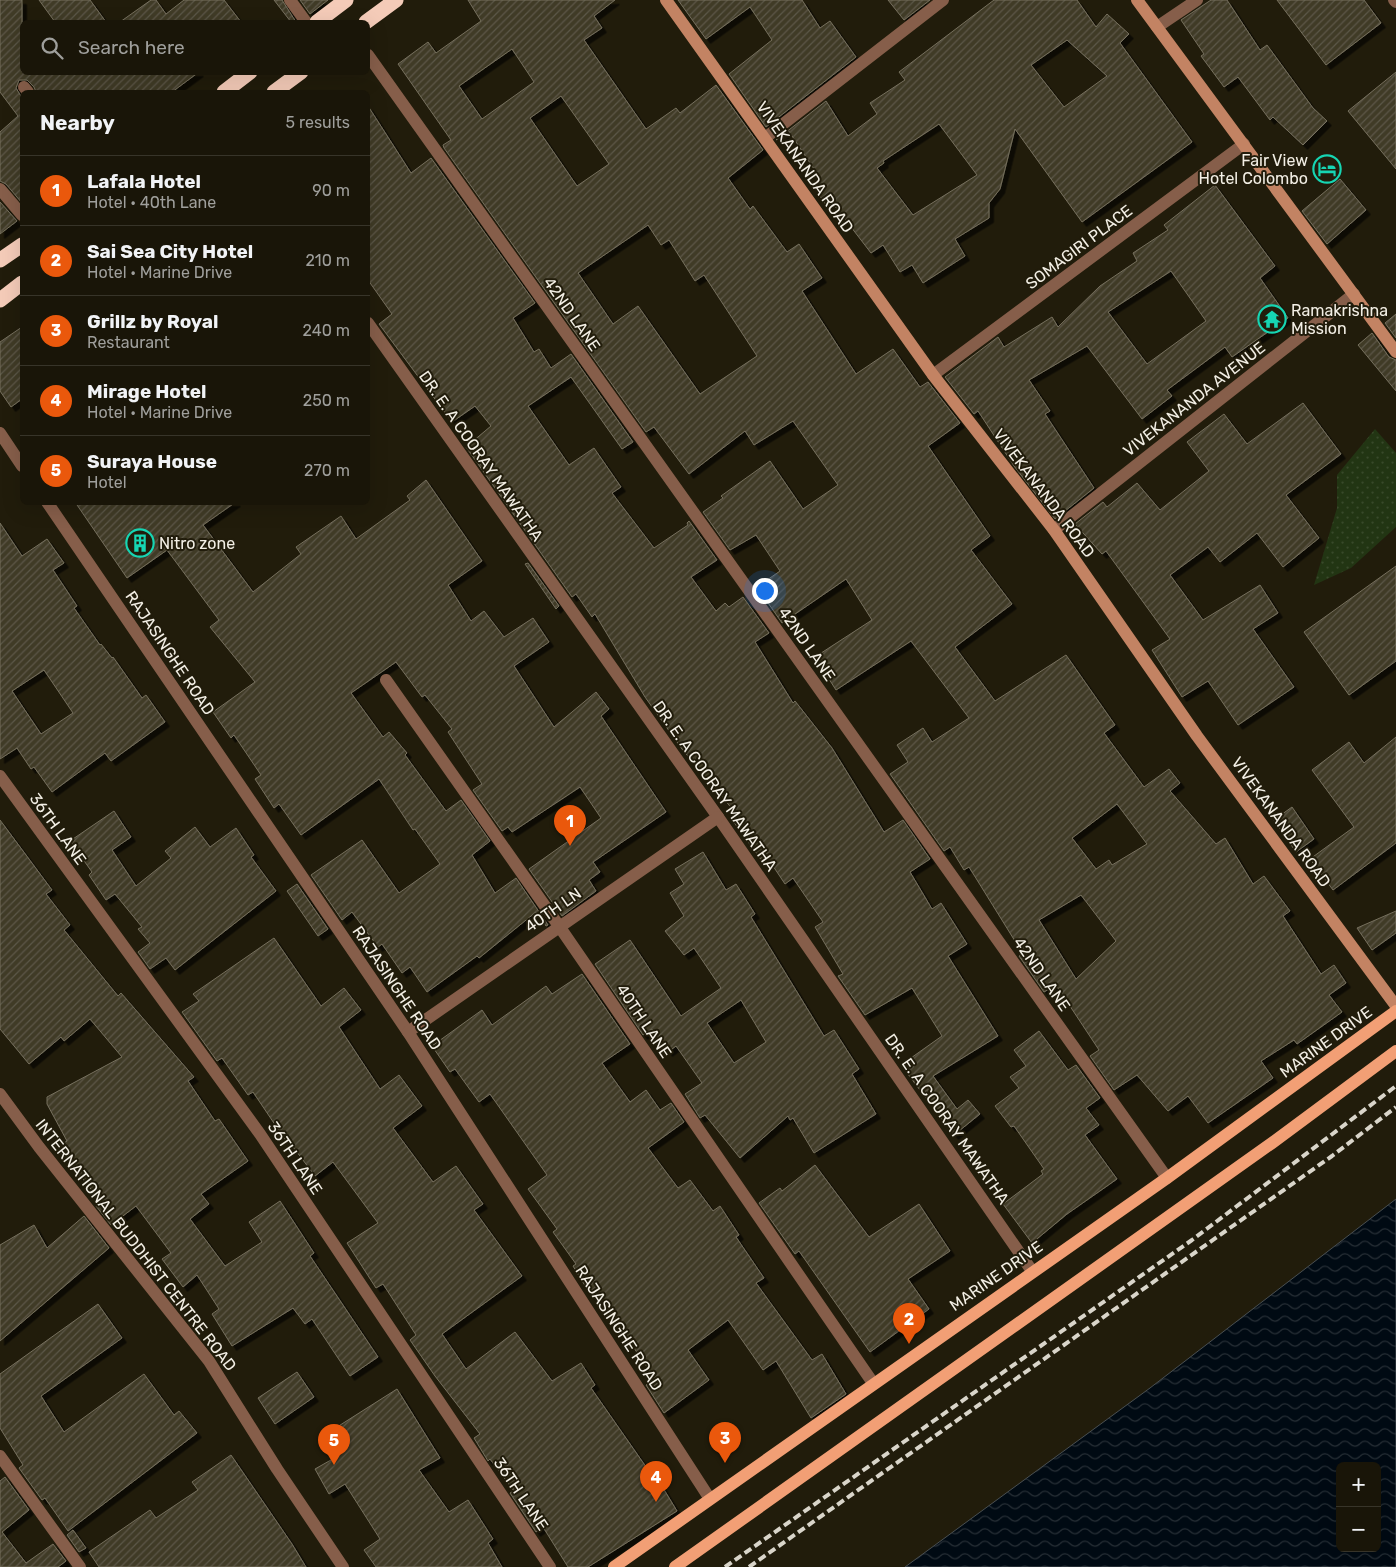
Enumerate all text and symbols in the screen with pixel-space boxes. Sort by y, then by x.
search box [20,20,370,75]
icon: search [38,34,66,62]
text: Search here [78,36,185,59]
street label: VIVEKANANDA ROAD [752,98,858,236]
text: Nearby [40,110,115,135]
text: 5 results [286,113,350,132]
place label: Fair View Hotel Colombo [1199,151,1308,188]
hotel icon: Fair View Hotel Colombo [1312,154,1342,184]
text: Lafala Hotel [87,170,201,193]
text: 1 [52,181,60,200]
text: 90 m [312,181,350,200]
text: Hotel · 40th Lane [87,193,216,212]
street label: SOMAGIRI PLACE [1022,201,1136,293]
text: Sai Sea City Hotel [87,240,253,263]
text: 2 [51,251,61,270]
text: 210 m [305,251,350,270]
text: Hotel · Marine Drive [87,263,232,282]
street label: 42ND LANE [540,273,604,355]
place label: Ramakrishna Mission [1291,301,1388,338]
temple icon: Ramakrishna Mission [1257,304,1287,334]
text: Grillz by Royal [87,310,218,333]
text: 3 [51,321,61,340]
text: 240 m [303,321,350,340]
text: Restaurant [87,333,170,352]
street label: VIVEKANANDA AVENUE [1119,338,1269,460]
street label: DR. E. A COORAY MAWATHA [415,367,547,545]
text: Mirage Hotel [87,380,207,403]
text: 4 [51,391,61,410]
text: 250 m [303,391,350,410]
text: Hotel · Marine Drive [87,403,232,422]
street label: VIVEKANANDA ROAD [989,425,1099,561]
text: Suraya House [87,450,217,473]
text: 5 [51,461,61,480]
text: 270 m [304,461,350,480]
text: Hotel [87,473,127,492]
building icon: Nitro zone [125,528,155,558]
place label: Nitro zone [159,534,235,553]
your location [752,578,778,604]
street label: RAJASINGHE ROAD [121,587,219,719]
street label: 42ND LANE [775,603,839,685]
street label: DR. E. A COORAY MAWATHA [649,697,781,875]
street label: VIVEKANANDA ROAD [1227,753,1335,891]
street label: 36TH LANE [26,790,90,868]
pin: 1 [554,805,586,846]
street label: 40TH LN [521,884,585,936]
street label: RAJASINGHE ROAD [348,922,446,1054]
street label: 42ND LANE [1010,933,1074,1015]
street label: 40TH LANE [612,980,676,1062]
street label: MARINE DRIVE [1276,1002,1376,1082]
street label: DR. E. A COORAY MAWATHA [881,1030,1013,1208]
street label: INTERNATIONAL BUDDHIST CENTRE ROAD [32,1115,240,1375]
street label: 36TH LANE [264,1118,326,1198]
street label: MARINE DRIVE [946,1237,1046,1315]
street label: RAJASINGHE ROAD [571,1262,667,1394]
pin: 2 [893,1303,925,1344]
pin: 3 [709,1422,741,1463]
pin: 5 [318,1424,350,1465]
street label: 36TH LANE [490,1454,552,1534]
pin: 4 [640,1461,672,1502]
map controls [1336,1462,1381,1552]
button: + [1336,1462,1381,1507]
button: − [1336,1507,1381,1552]

